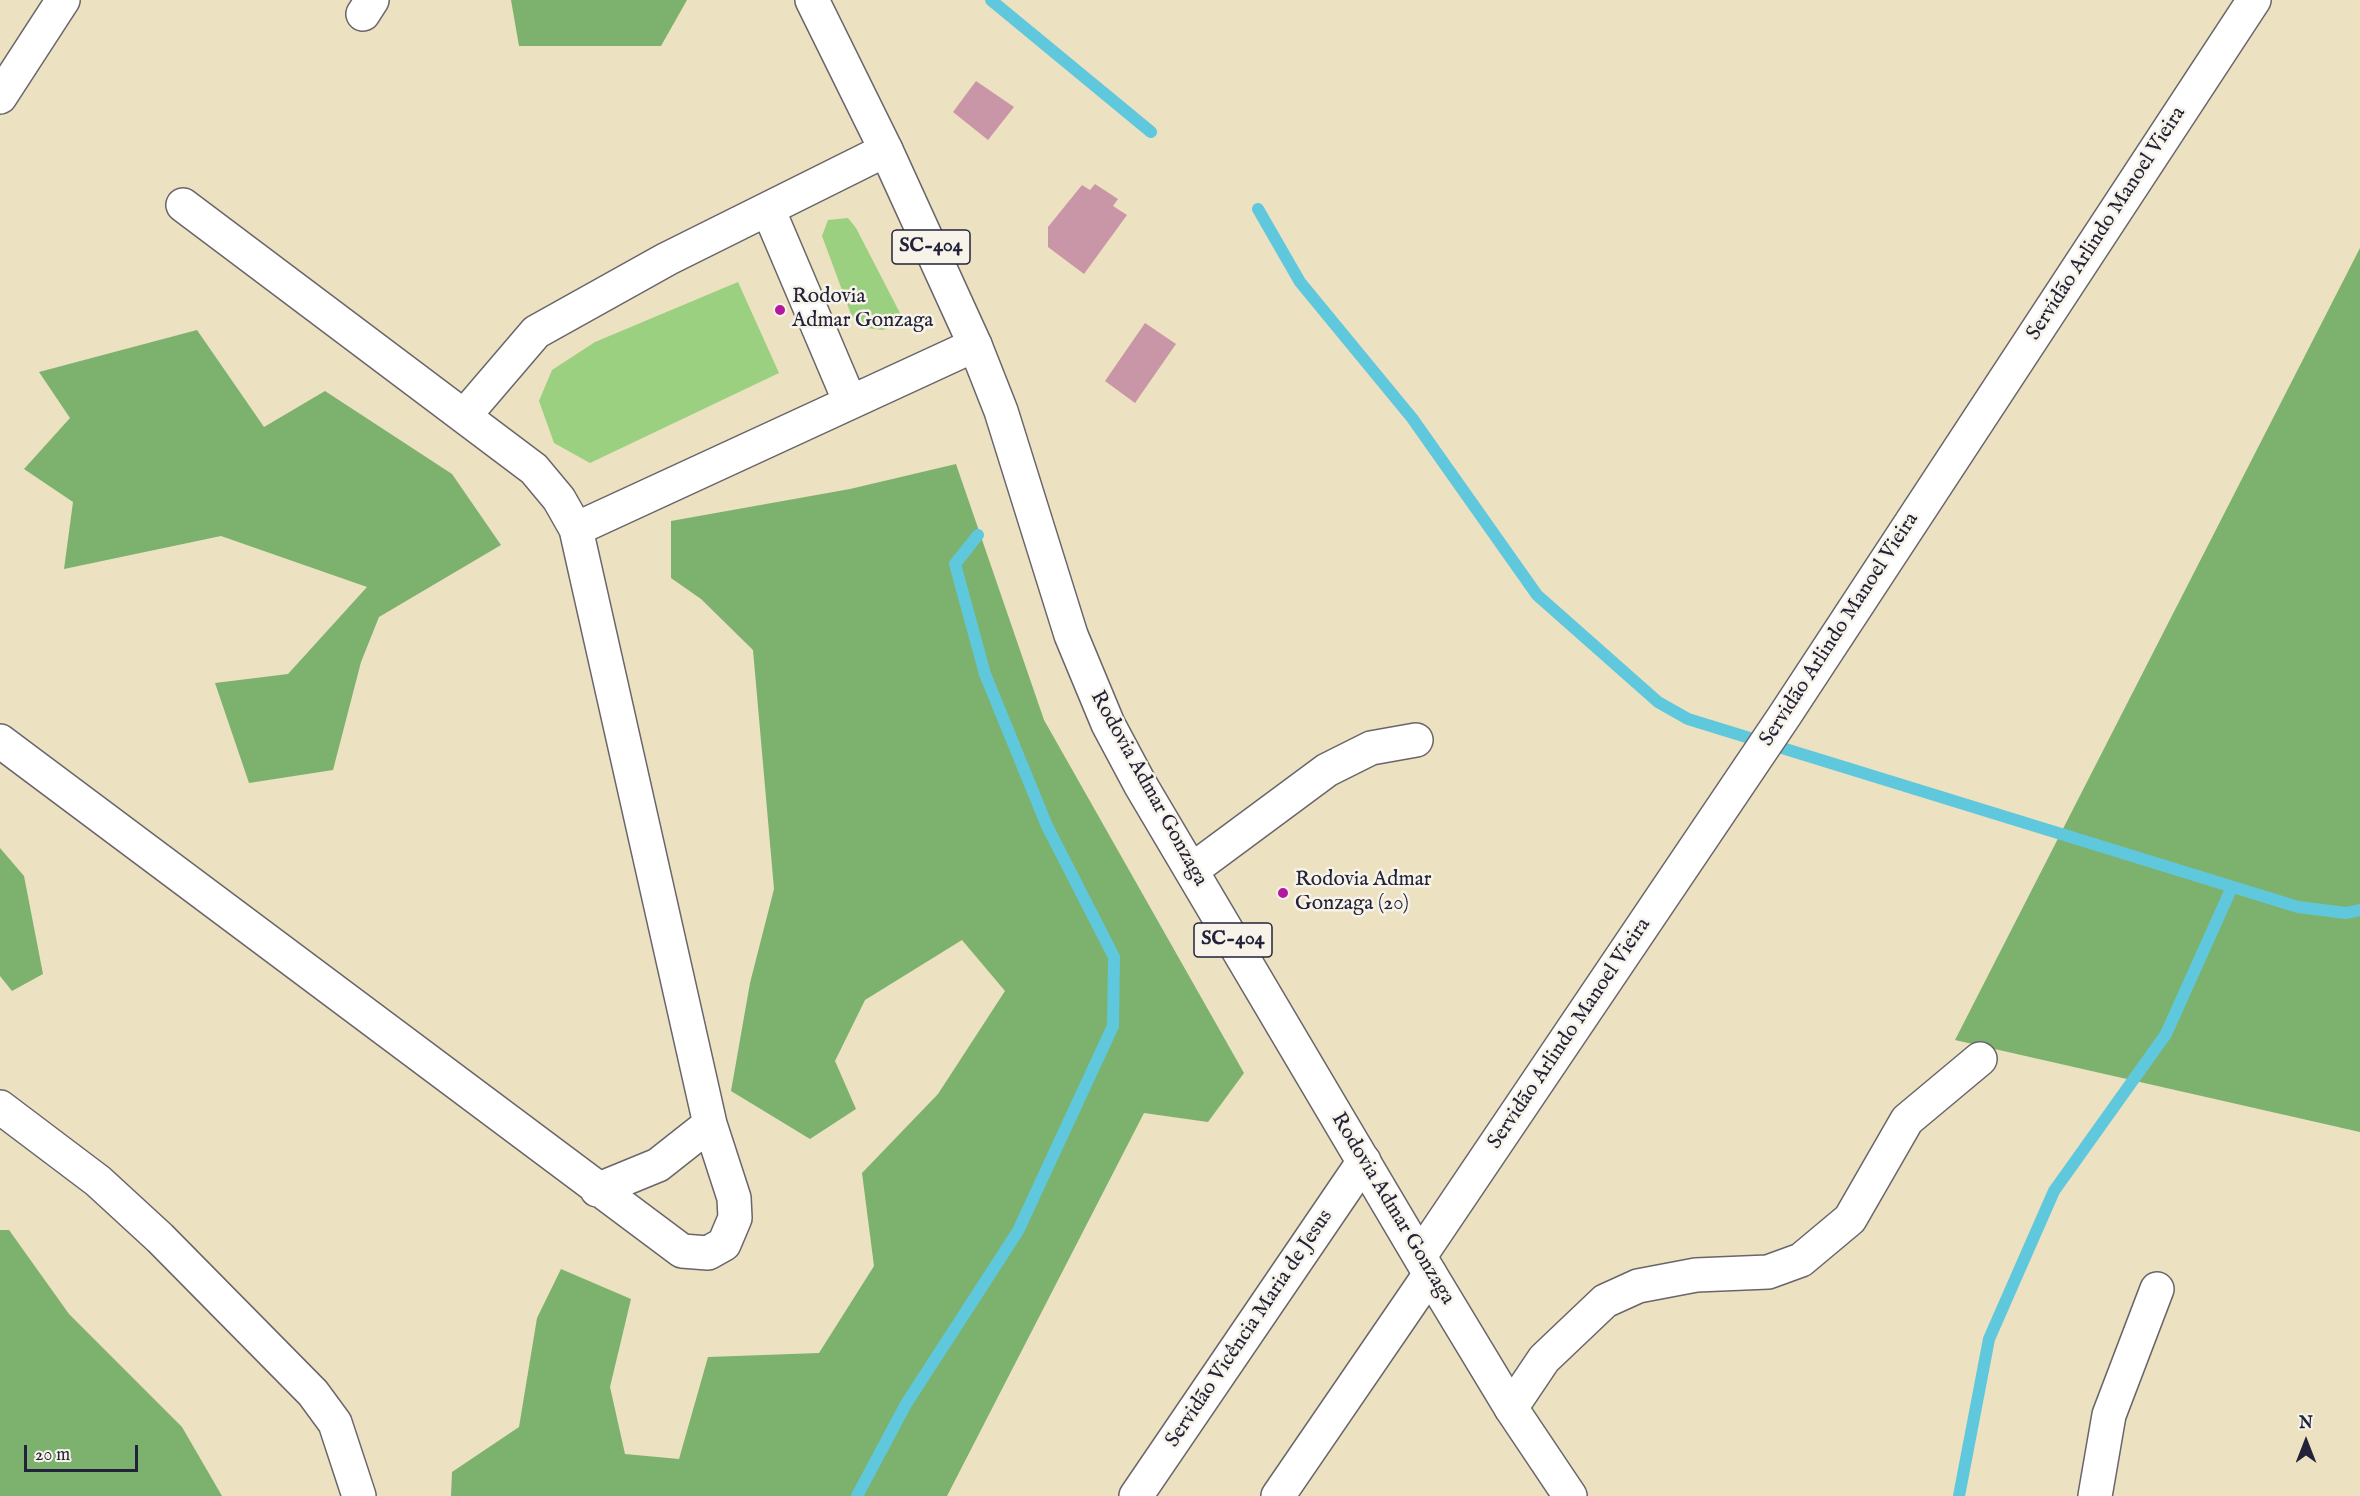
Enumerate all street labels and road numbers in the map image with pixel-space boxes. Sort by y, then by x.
street label: Servidão Arlindo Manoel Vieira [2022,103,2192,345]
road number: SC-404 [892,230,970,264]
street label: Servidão Arlindo Manoel Vieira [1755,509,1925,751]
street label: Rodovia Admar Gonzaga [1084,687,1212,891]
street label: Servidão Arlindo Manoel Vieira [1483,914,1657,1154]
road number: SC-404 [1194,923,1272,957]
street label: Rodovia Admar Gonzaga [1325,1108,1459,1310]
street label: Servidão Vicência Maria de Jesus [1161,1205,1339,1453]

